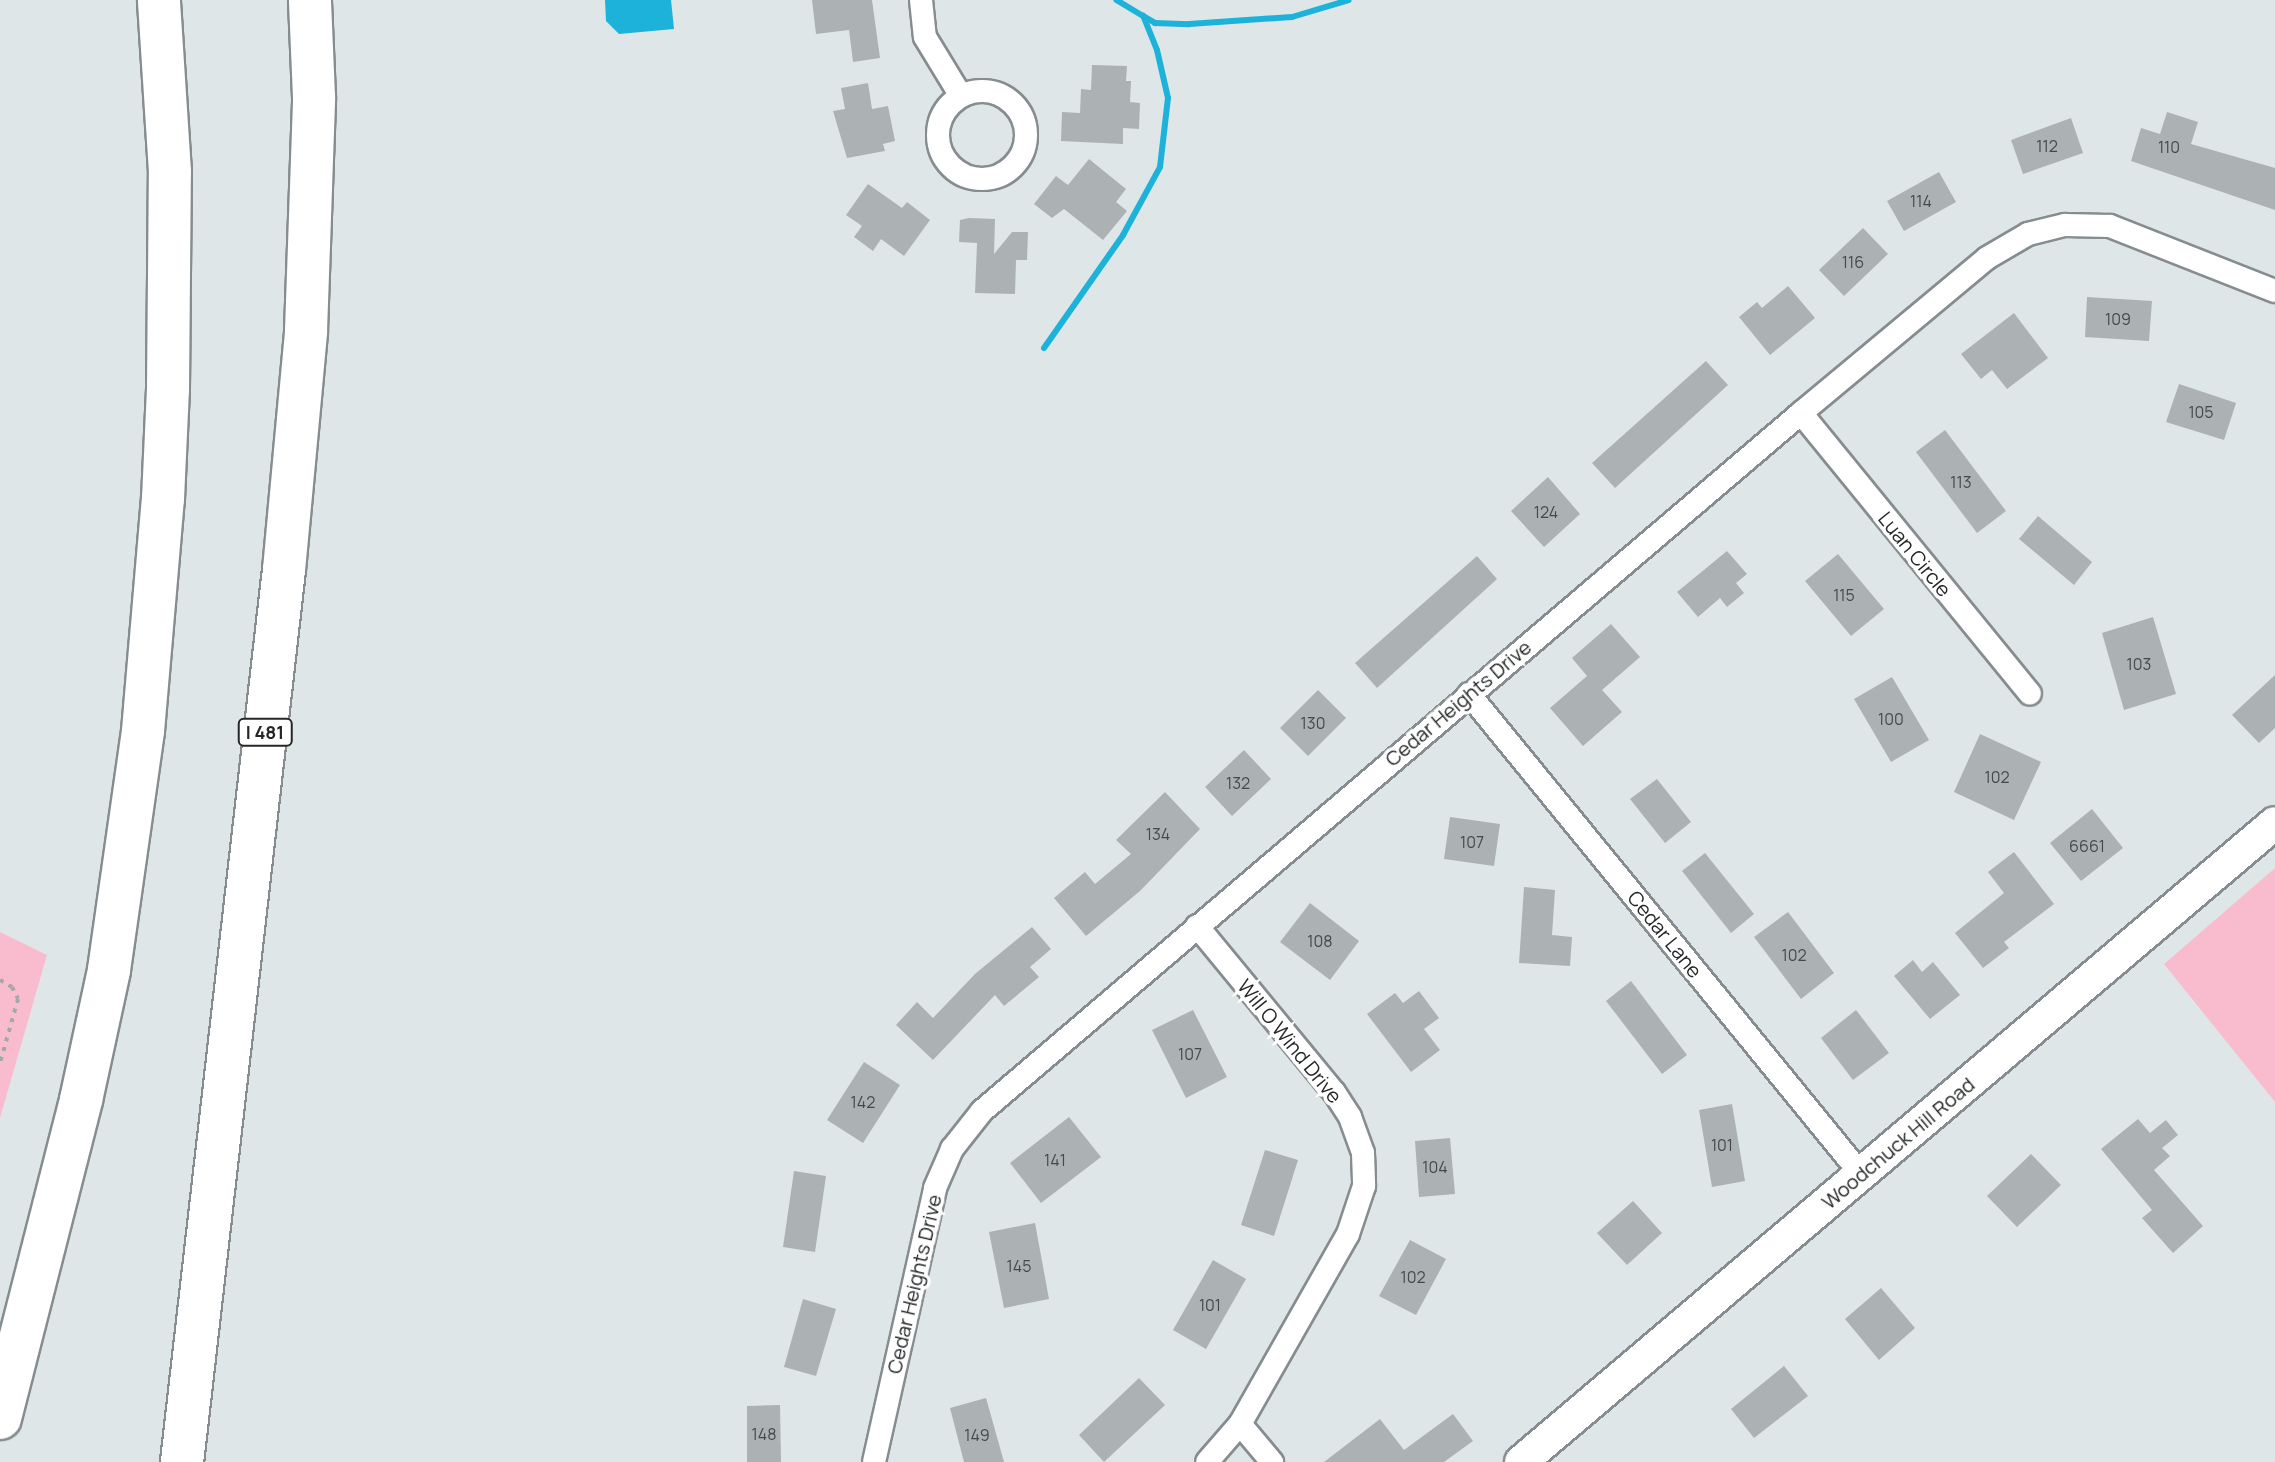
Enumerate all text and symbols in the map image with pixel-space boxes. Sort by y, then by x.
house number: 112 [2036,136,2058,156]
house number: 110 [2158,137,2180,157]
house number: 114 [1910,191,1932,211]
house number: 116 [1842,252,1864,272]
house number: 109 [2105,309,2131,329]
house number: 105 [2188,402,2214,422]
house number: 113 [1950,472,1972,492]
house number: 124 [1534,502,1558,522]
street label: Luan Circle [1874,507,1956,601]
house number: 115 [1833,585,1855,605]
street label: Cedar Heights Drive [1380,635,1536,771]
house number: 103 [2127,654,2151,674]
house number: 100 [1878,709,1904,729]
house number: 130 [1301,713,1325,733]
road number: I 481 [237,718,293,746]
house number: 102 [1984,767,2010,787]
house number: 132 [1226,773,1250,793]
house number: 134 [1146,824,1170,844]
house number: 107 [1460,832,1484,852]
house number: 6661 [2069,836,2105,856]
street label: Cedar Lane [1623,886,1707,982]
house number: 108 [1307,931,1333,951]
house number: 102 [1781,945,1807,965]
street label: Will O Wind Drive [1233,974,1347,1108]
house number: 107 [1178,1044,1202,1064]
street label: Woodchuck Hill Road [1817,1072,1979,1214]
house number: 142 [851,1092,875,1112]
house number: 101 [1711,1135,1733,1155]
house number: 141 [1044,1150,1066,1170]
house number: 104 [1422,1157,1448,1177]
street label: Cedar Heights Drive [882,1192,946,1376]
house number: 145 [1007,1256,1031,1276]
house number: 102 [1400,1267,1426,1287]
house number: 101 [1199,1295,1221,1315]
house number: 148 [752,1424,776,1444]
house number: 149 [964,1425,990,1445]

